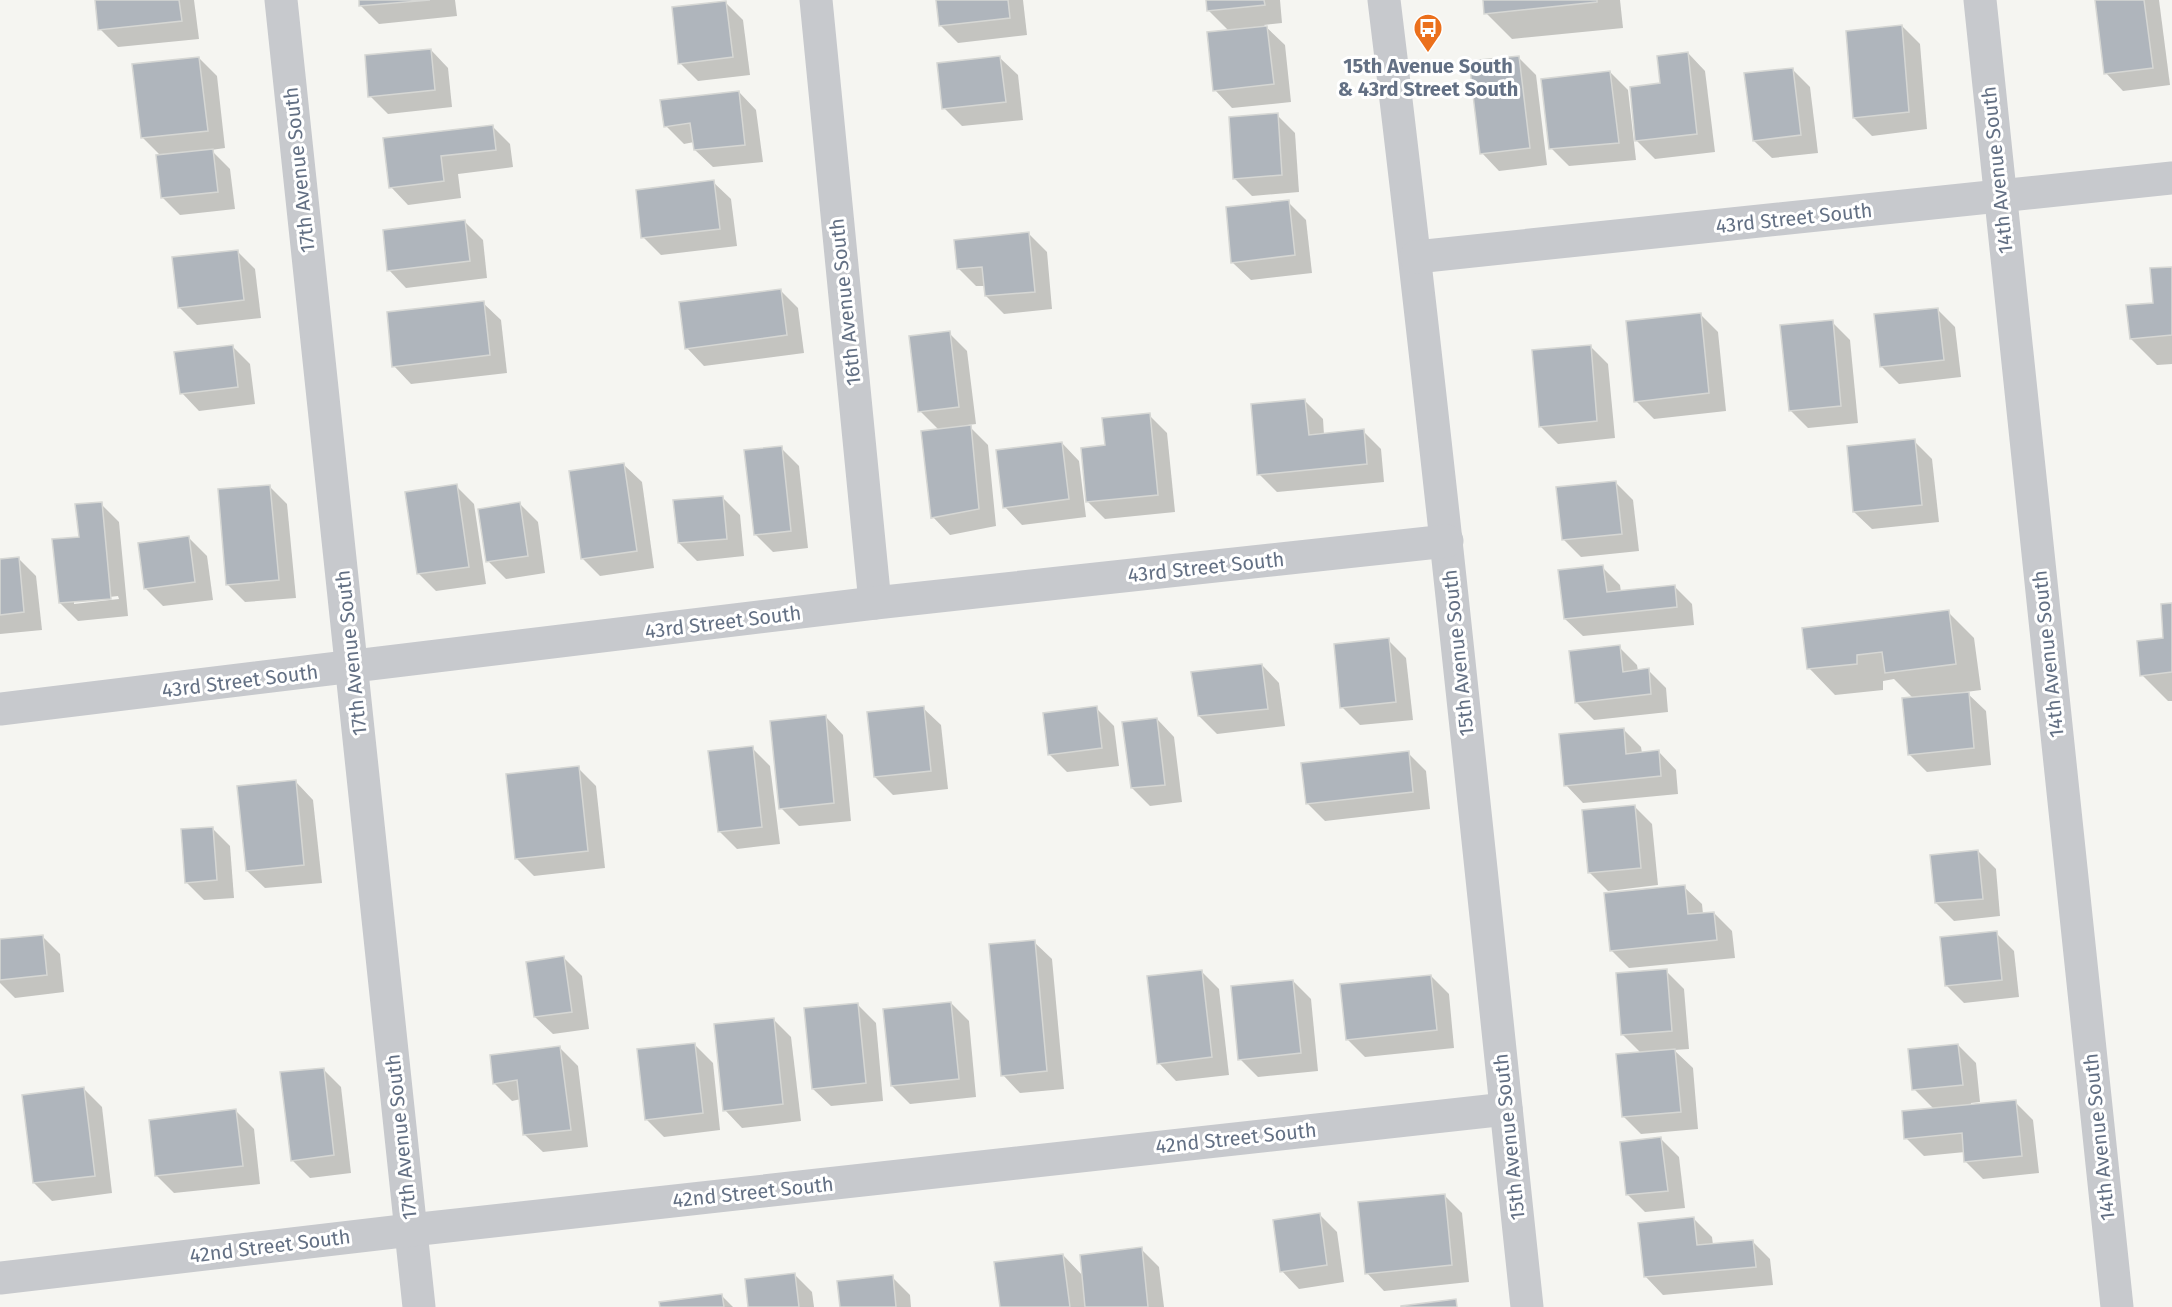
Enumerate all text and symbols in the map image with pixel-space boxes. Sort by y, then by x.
bus stop icon: 15th Avenue South & 43rd Street South [1412,12,1444,54]
place label: 15th Avenue South & 43rd Street South [1338,54,1518,101]
street label: 14th Avenue South [1976,85,2018,255]
street label: 17th Avenue South [278,86,320,254]
street label: 43rd Street South [1714,198,1874,238]
street label: 16th Avenue South [824,217,866,387]
street label: 43rd Street South [1126,547,1286,587]
street label: 15th Avenue South [1437,568,1479,738]
street label: 17th Avenue South [330,569,372,737]
street label: 14th Avenue South [2027,569,2069,739]
street label: 43rd Street South [643,600,803,644]
street label: 43rd Street South [160,659,320,703]
street label: 15th Avenue South [1488,1052,1530,1222]
street label: 14th Avenue South [2078,1052,2120,1222]
street label: 17th Avenue South [380,1053,422,1221]
street label: 42nd Street South [1154,1118,1318,1158]
street label: 42nd Street South [671,1172,835,1212]
street label: 42nd Street South [188,1224,352,1268]

